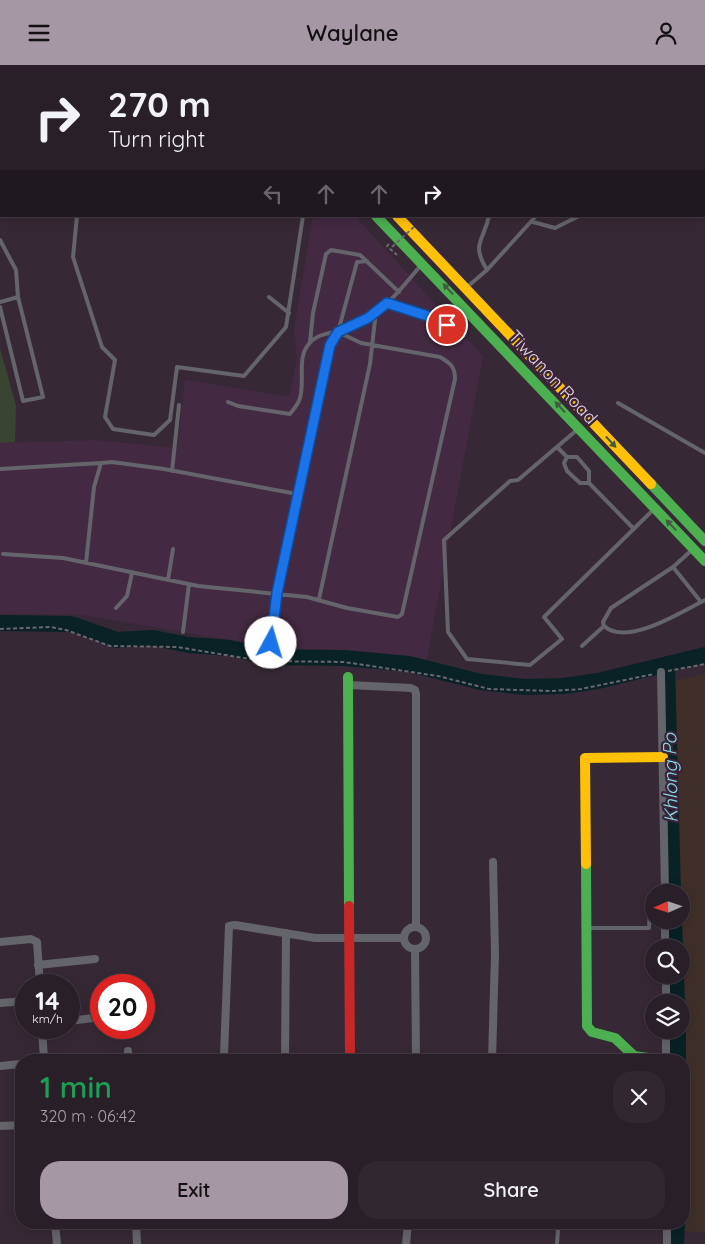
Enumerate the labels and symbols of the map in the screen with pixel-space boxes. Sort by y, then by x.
one-way arrow [442,284,454,296]
pin [426,304,468,346]
street label: Tiwanon Road [503,325,603,429]
one-way arrow [554,402,566,414]
one-way arrow [605,436,617,448]
one-way arrow [665,520,677,532]
position arrow [244,616,296,668]
water label: Khlong Po [657,731,683,823]
north arrow [645,884,690,929]
speed limit sign: 20 [90,974,155,1039]

